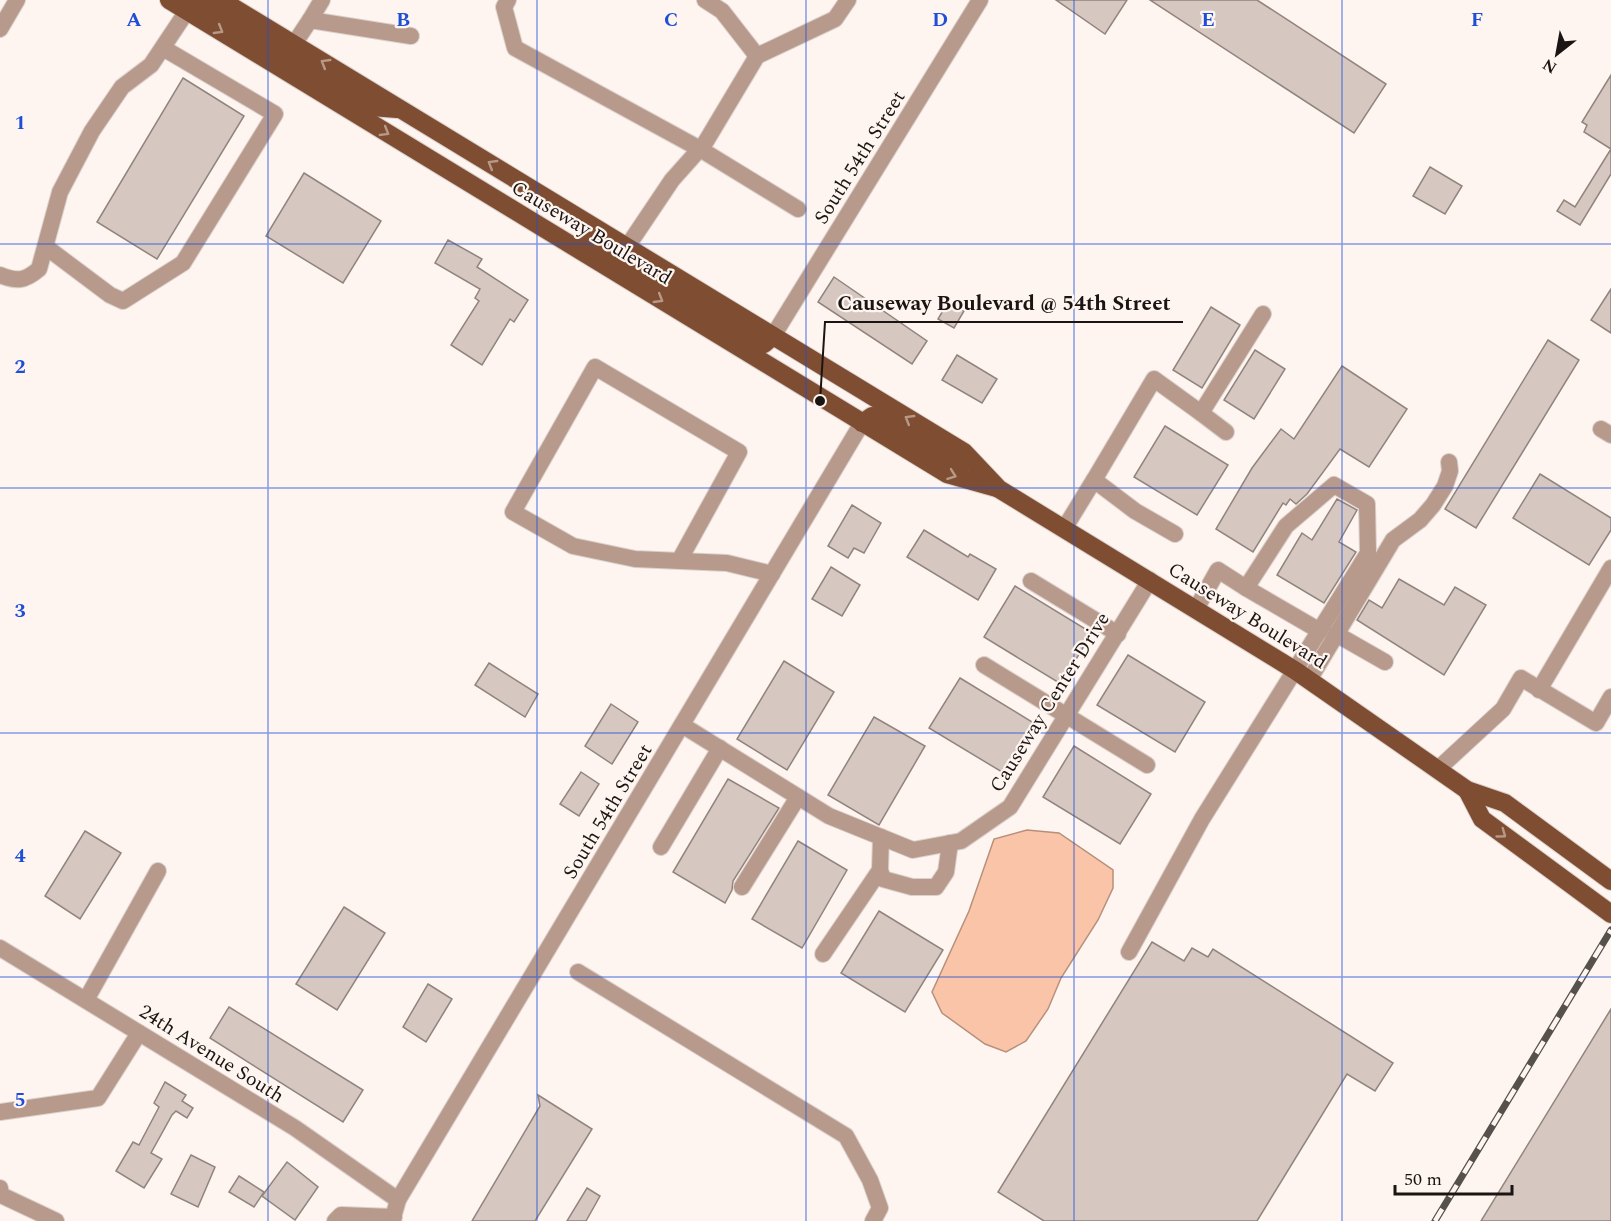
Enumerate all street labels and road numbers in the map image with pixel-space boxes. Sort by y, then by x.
street label: South 54th Street [807,85,913,230]
street label: Causeway Boulevard [505,173,677,293]
street label: Causeway Boulevard [1162,555,1333,677]
street label: Causeway Center Drive [982,607,1118,799]
street label: South 54th Street [556,738,660,885]
street label: 24th Avenue South [133,997,290,1111]

